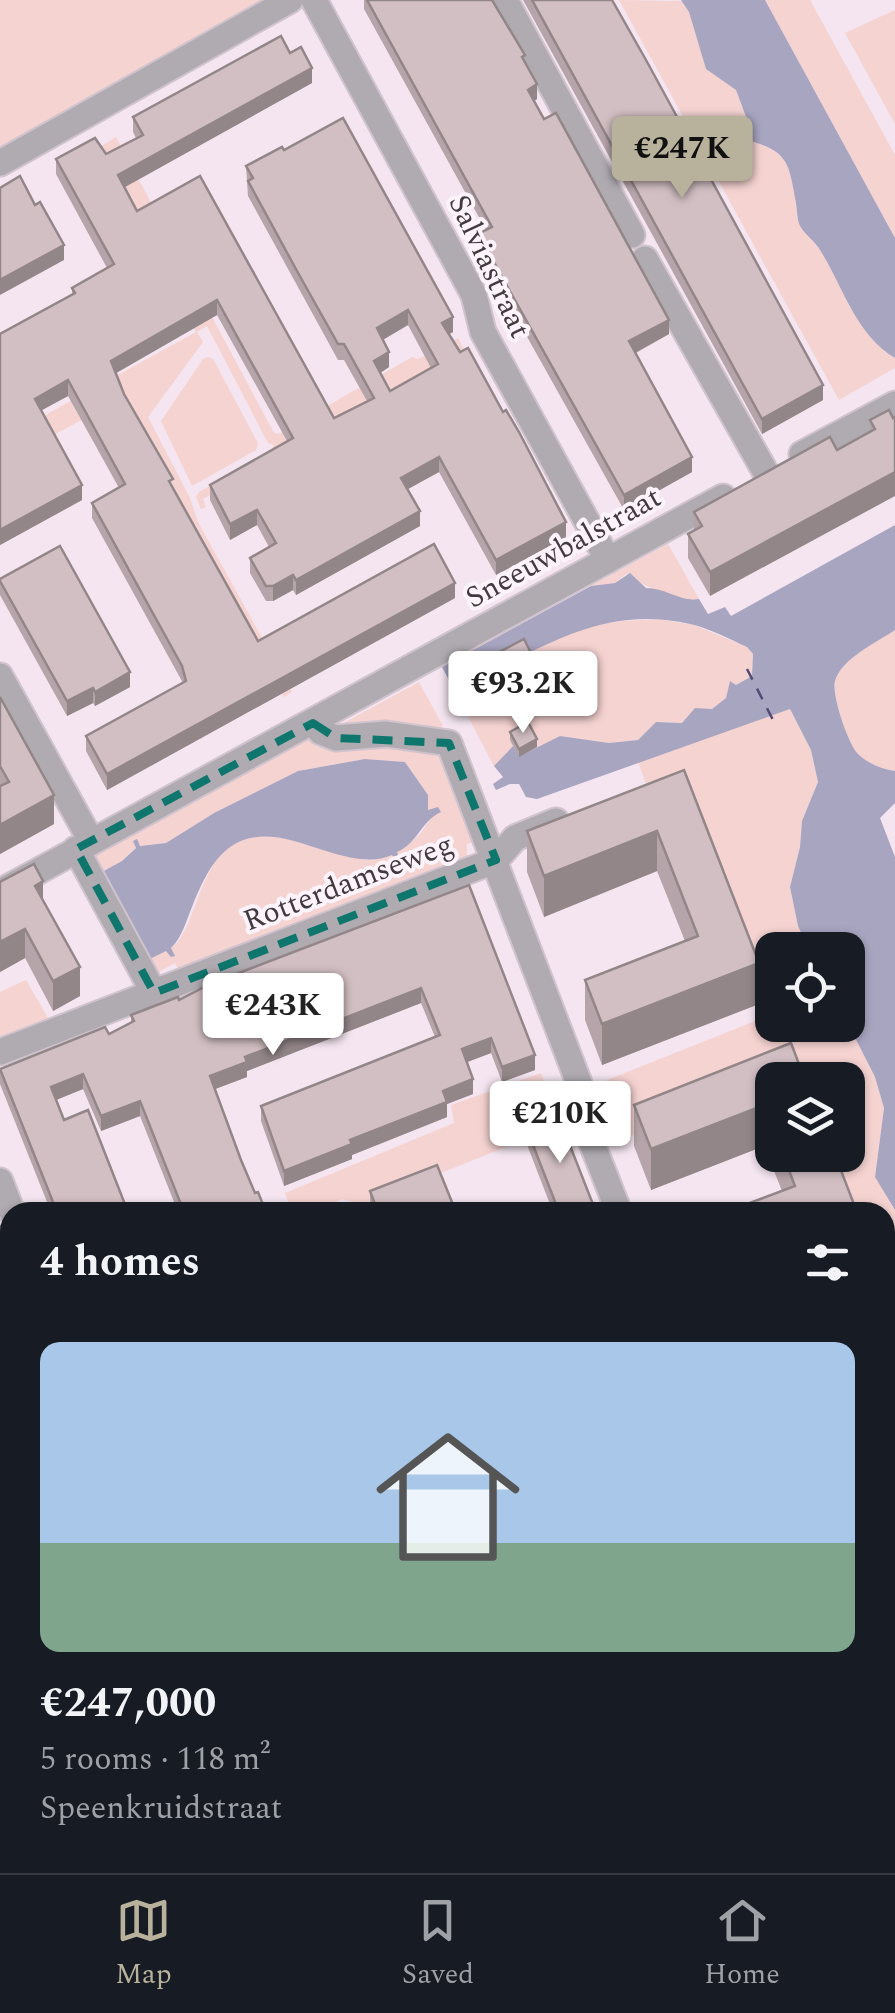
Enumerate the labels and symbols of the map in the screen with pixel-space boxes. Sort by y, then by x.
pin: €247K [612,116,752,201]
street label: Salviastraat [436,187,543,346]
street label: Sneeuwbalstraat [457,475,670,621]
pin: €93.2K [442,651,604,736]
street label: Rotterdamseweg [237,822,460,944]
pin: €243K [203,973,343,1058]
pin: €210K [490,1081,630,1166]

